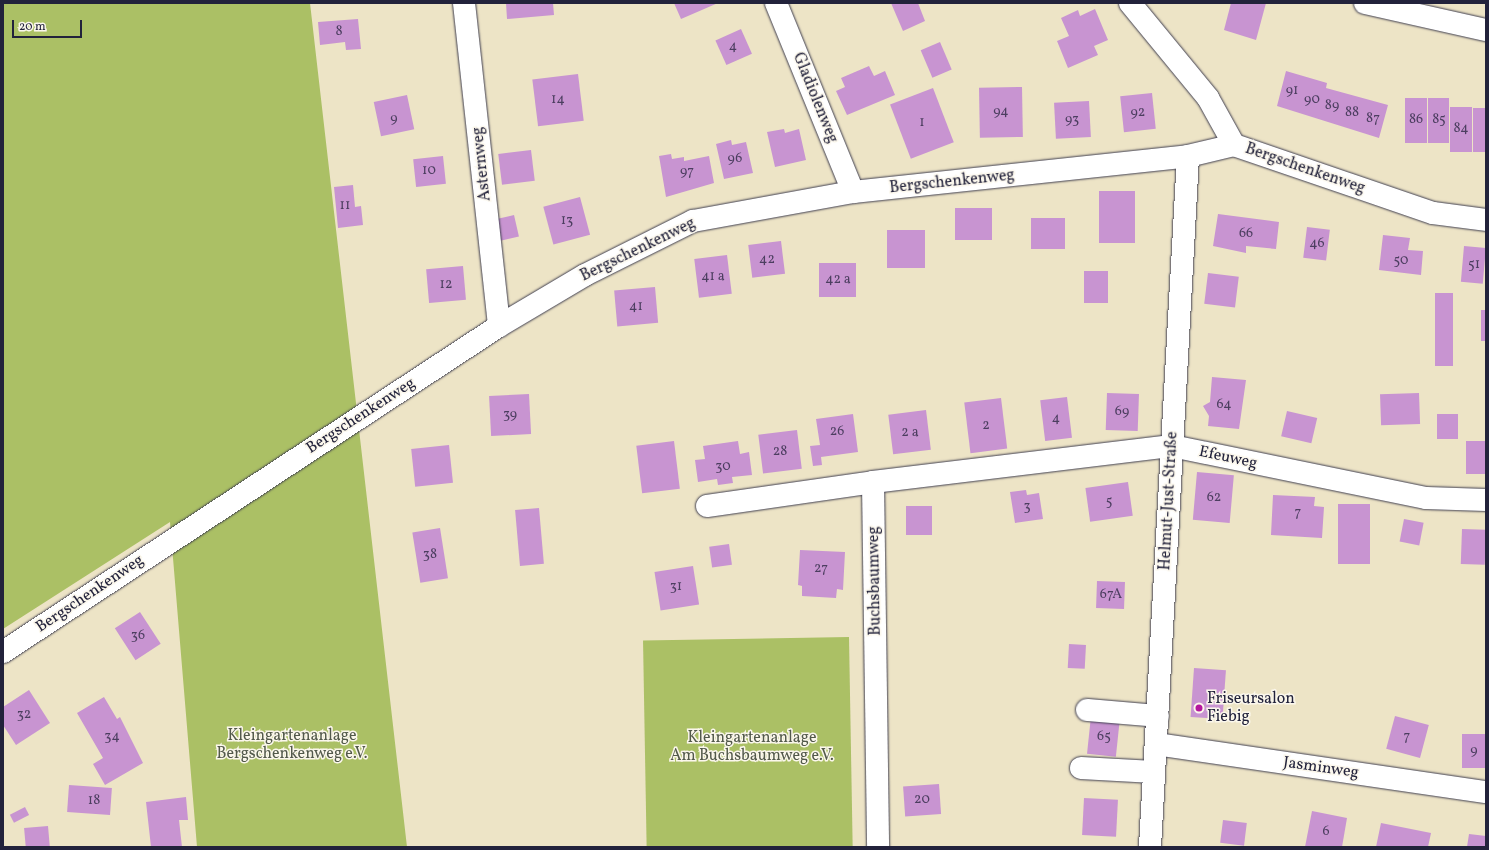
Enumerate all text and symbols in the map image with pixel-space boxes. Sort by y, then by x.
scale bar [14,12,84,38]
text: 20 m [19,19,46,35]
house number: 8 [335,24,343,40]
house number: 4 [729,39,737,55]
street label: Gladiolenweg [788,50,842,146]
house number: 91 [1286,83,1298,99]
house number: 14 [551,92,565,108]
house number: 90 [1304,92,1320,108]
house number: 89 [1325,98,1339,114]
house number: 94 [993,104,1009,120]
house number: 92 [1131,105,1145,121]
house number: 88 [1345,105,1359,121]
house number: 9 [390,111,398,127]
house number: 87 [1366,111,1380,127]
house number: 93 [1065,112,1079,128]
house number: 86 [1409,112,1423,128]
house number: 85 [1432,112,1446,128]
house number: 1 [919,115,925,131]
house number: 84 [1453,121,1469,137]
street label: Asternweg [469,126,495,202]
street label: Bergschenkenweg [1242,139,1368,199]
house number: 96 [728,151,742,167]
house number: 10 [422,163,436,179]
house number: 97 [680,164,694,180]
street label: Bergschenkenweg [889,166,1015,198]
house number: 11 [340,198,350,214]
house number: 13 [561,213,573,229]
street label: Bergschenkenweg [577,214,699,286]
house number: 66 [1239,226,1253,242]
house number: 46 [1309,236,1325,252]
house number: 42 [759,252,775,268]
house number: 50 [1394,253,1408,269]
house number: 51 [1468,257,1480,273]
house number: 41 a [701,269,725,285]
house number: 42 a [825,272,851,288]
house number: 12 [440,277,452,293]
house number: 41 [629,299,643,315]
street label: Bergschenkenweg [303,374,419,458]
house number: 64 [1216,397,1232,413]
house number: 69 [1115,404,1129,420]
house number: 39 [503,407,517,423]
house number: 4 [1052,411,1060,427]
house number: 2 [982,418,990,434]
house number: 26 [830,424,844,440]
house number: 2 a [901,425,919,441]
street label: Helmut-Just-Straße [1156,431,1182,571]
street label: Efeuweg [1197,442,1259,474]
house number: 28 [773,444,787,460]
house number: 30 [715,459,731,475]
house number: 62 [1207,490,1221,506]
house number: 5 [1106,494,1112,510]
house number: 3 [1023,499,1031,515]
house number: 7 [1295,505,1301,521]
street label: Buchsbaumweg [864,526,886,636]
house number: 38 [423,547,437,563]
street label: Bergschenkenweg [33,551,147,637]
house number: 27 [814,561,828,577]
house number: 31 [670,579,682,595]
house number: 67A [1100,587,1122,603]
house number: 36 [131,628,145,644]
place label: Friseursalon Fiebig [1207,689,1295,727]
marker: Friseursalon Fiebig [1194,703,1204,713]
house number: 32 [17,707,31,723]
park label: Kleingartenanlage Bergschenkenweg e.V. [216,726,368,764]
park label: Kleingartenanlage Am Buchsbaumweg e.V. [670,728,834,766]
house number: 34 [104,729,120,745]
house number: 65 [1097,729,1111,745]
house number: 7 [1404,729,1410,745]
house number: 9 [1470,743,1478,759]
street label: Jasminweg [1282,753,1360,783]
house number: 20 [914,792,930,808]
house number: 18 [88,793,100,809]
house number: 6 [1322,824,1330,840]

